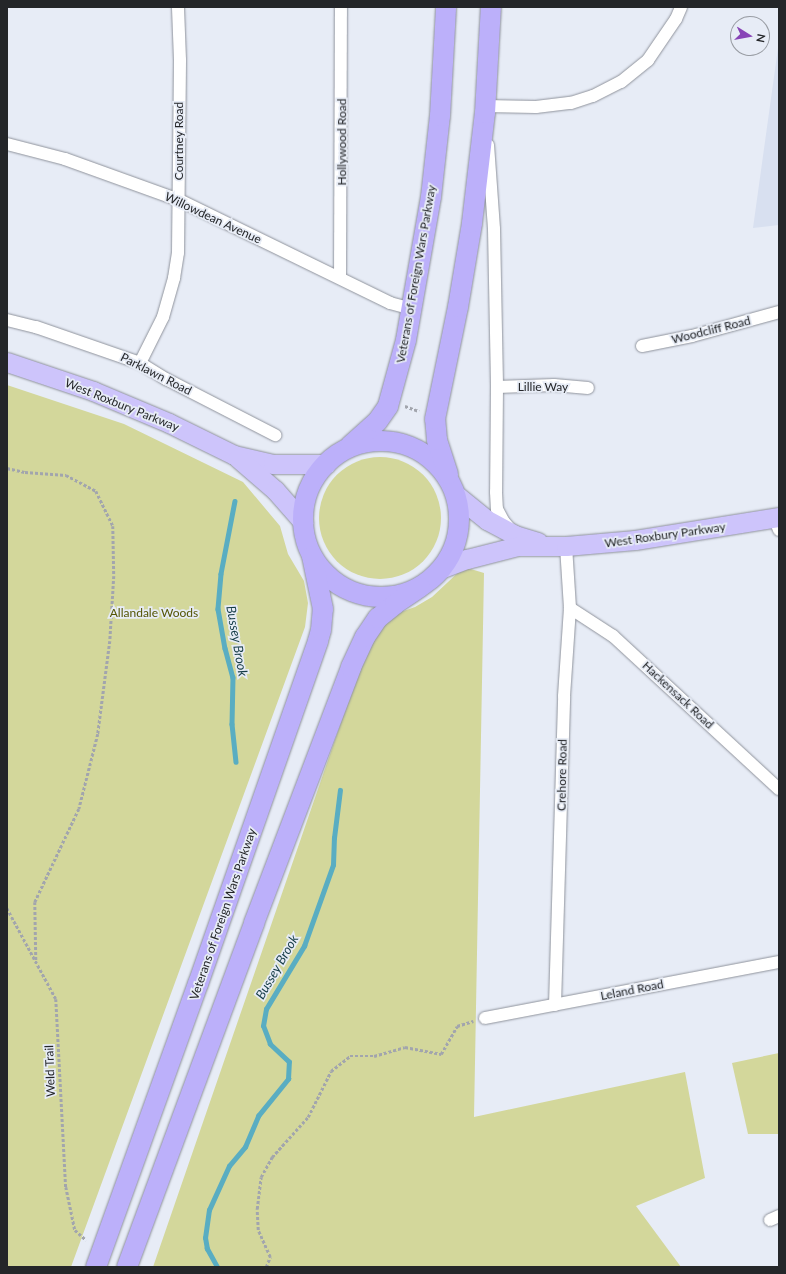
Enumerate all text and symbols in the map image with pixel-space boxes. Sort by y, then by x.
north arrow [730,16,770,56]
text: N [754,33,768,44]
street label: Hollywood Road [335,99,349,185]
street label: Courtney Road [172,102,186,180]
street label: Veterans of Foreign Wars Parkway [393,184,439,364]
street label: Willowdean Avenue [162,189,264,247]
street label: Woodcliff Road [670,313,752,347]
street label: Parklawn Road [118,350,194,398]
street label: West Roxbury Parkway [63,375,181,435]
street label: Lillie Way [518,380,568,394]
street label: West Roxbury Parkway [604,519,726,551]
water label: Bussey Brook [223,604,251,678]
park label: Allandale Woods [110,606,198,620]
street label: Hackensack Road [639,658,717,732]
street label: Crehore Road [554,739,570,811]
street label: Veterans of Foreign Wars Parkway [187,826,259,1002]
water label: Bussey Brook [252,932,302,1002]
street label: Leland Road [599,977,665,1003]
street label: Weld Trail [42,1045,58,1097]

